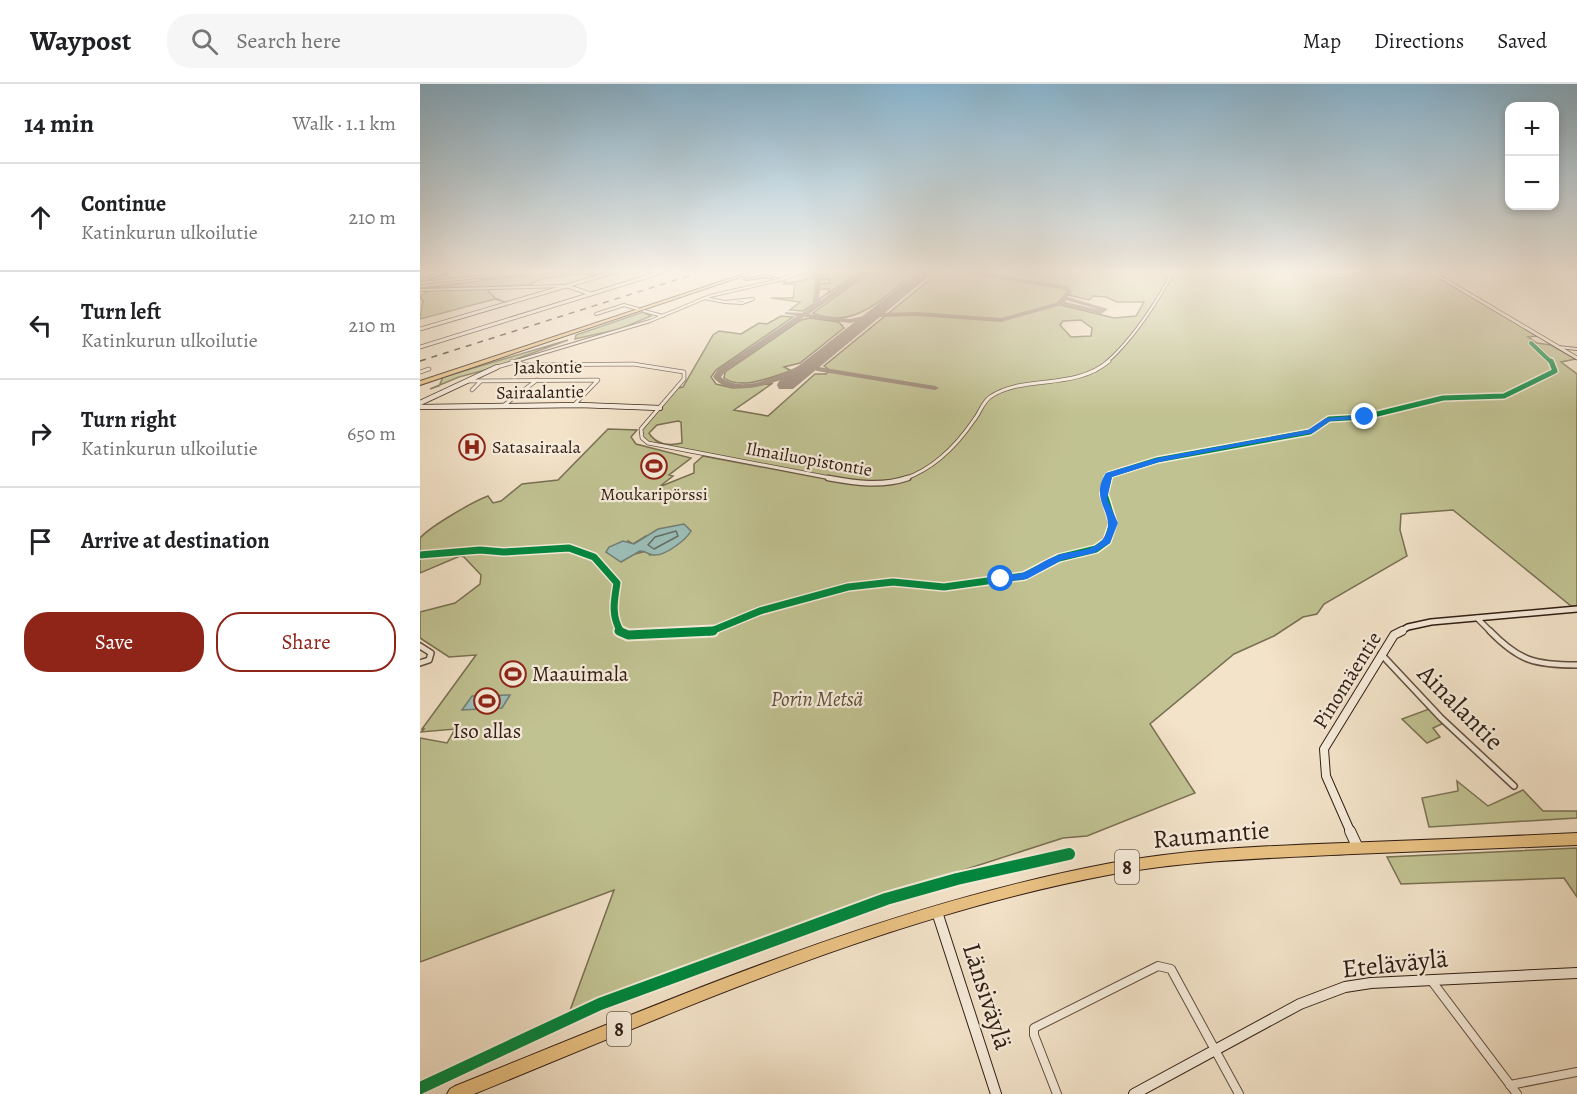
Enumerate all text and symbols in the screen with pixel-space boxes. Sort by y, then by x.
search box [167,14,587,68]
text: Waypost [30,22,131,60]
icon: search [188,25,221,58]
text: Search here [236,26,341,56]
text: Map [1303,27,1341,55]
text: Directions [1374,27,1464,55]
text: Saved [1497,27,1547,55]
map controls [1505,102,1559,210]
button: + [1505,102,1559,156]
text: 14 min [24,106,94,141]
text: Walk · 1.1 km [293,110,396,137]
button: − [1505,156,1559,210]
text: Continue [81,189,166,219]
icon: ahead [24,201,57,234]
text: 210 m [348,204,396,231]
text: Katinkurun ulkoilutie [81,219,258,246]
text: Turn left [81,297,161,327]
icon: left [24,309,57,342]
text: 210 m [348,312,396,339]
text: Katinkurun ulkoilutie [81,327,258,354]
street label: Jaakontie [513,354,583,380]
street label: Sairaalantie [496,379,584,405]
route end [1351,403,1377,429]
text: Turn right [81,405,177,435]
icon: right [24,417,57,450]
text: 650 m [347,420,396,447]
hospital icon: Satasairaala [457,432,487,462]
text: Katinkurun ulkoilutie [81,435,258,462]
place label: Satasairaala [492,435,581,459]
street label: Ilmailuopistontie [744,436,874,482]
sports icon: Moukaripörssi [639,451,669,481]
place label: Moukaripörssi [600,482,708,506]
icon: arrive [24,525,57,558]
text: Arrive at destination [81,526,270,556]
route start [987,565,1013,591]
button: Save [24,612,204,672]
button: Share [216,612,396,672]
street label: Pinomäentie [1306,626,1388,734]
street label: Ainalantie [1409,656,1511,758]
sports icon: Maauimala [498,659,528,689]
place label: Maauimala [532,660,629,688]
park label: Porin Metsä [771,685,864,713]
sports icon: Iso allas [472,686,502,716]
place label: Iso allas [453,717,521,745]
street label: Raumantie [1151,812,1271,857]
road number: 8 [1115,850,1139,884]
street label: Länsiväylä [954,938,1021,1054]
street label: Eteläväylä [1340,941,1450,986]
road number: 8 [607,1012,631,1046]

